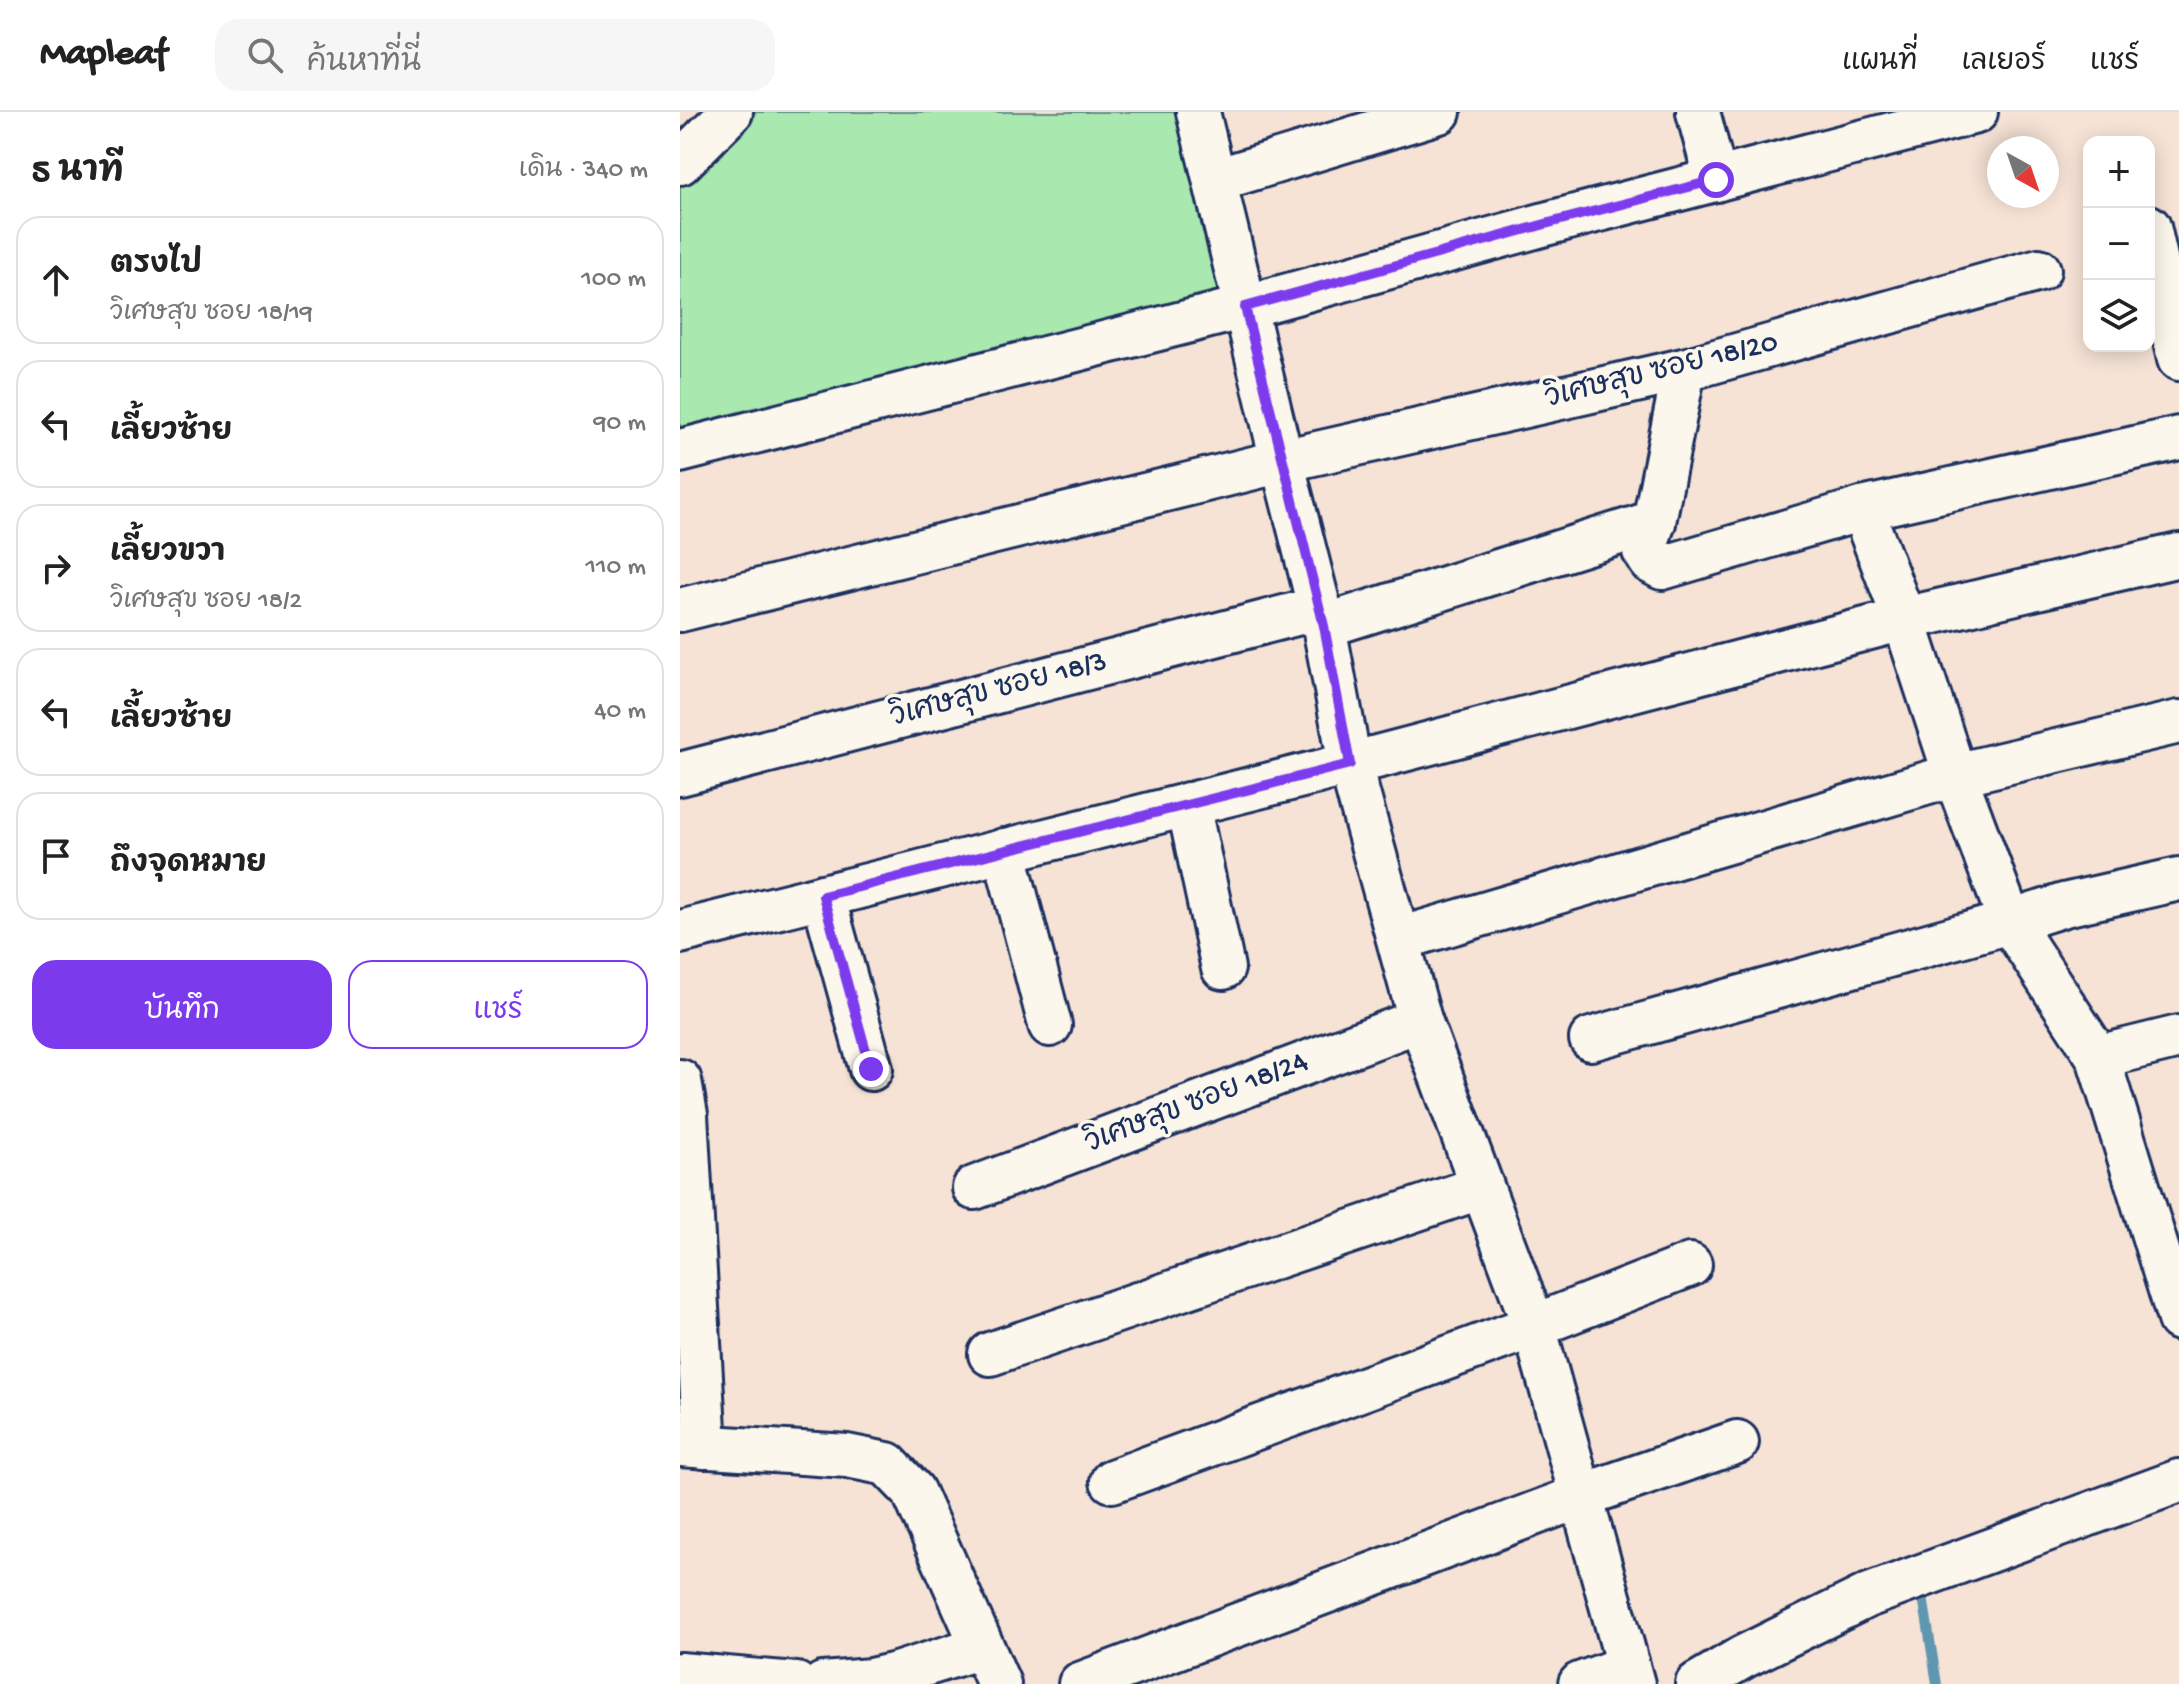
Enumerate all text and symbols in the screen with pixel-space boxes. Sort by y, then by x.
search box [215,19,775,91]
text: Mapleaf [40,33,167,77]
icon: search [243,33,287,77]
text: ค้นหาที่นี่ [307,47,421,82]
text: แผนที่ [1842,47,1917,80]
text: เลเยอร์ [1961,47,2046,80]
text: แชร์ [2090,47,2139,80]
north arrow [1987,136,2059,208]
map controls [2083,136,2155,352]
button: + [2083,136,2155,208]
text: 5 นาที [32,154,123,194]
text: เดิน · 340 m [519,156,648,187]
route start [1698,162,1734,198]
button: − [2083,208,2155,280]
text: ตรงไป [110,249,202,284]
icon: ahead [34,258,78,302]
text: 100 m [581,265,646,296]
button: layers [2083,280,2155,352]
text: วิเศษสุข ซอย 18/19 [110,299,313,330]
street label: วิเศษสุข ซอย 18/20 [1541,321,1782,418]
icon: left [34,402,78,446]
text: 90 m [594,409,646,440]
text: เลี้ยวซ้าย [110,416,232,451]
text: เลี้ยวขวา [110,537,225,572]
icon: right [34,546,78,590]
text: 110 m [586,553,646,584]
text: วิเศษสุข ซอย 18/2 [110,587,302,618]
street label: วิเศษสุข ซอย 18/3 [886,640,1111,737]
icon: left [34,690,78,734]
text: 40 m [594,697,646,728]
text: เลี้ยวซ้าย [110,704,232,739]
icon: arrive [34,834,78,878]
text: ถึงจุดหมาย [110,848,267,883]
button: บันทึก [32,960,332,1049]
button: แชร์ [348,960,648,1049]
street label: วิเศษสุข ซอย 18/24 [1079,1041,1313,1163]
route end [853,1051,889,1087]

